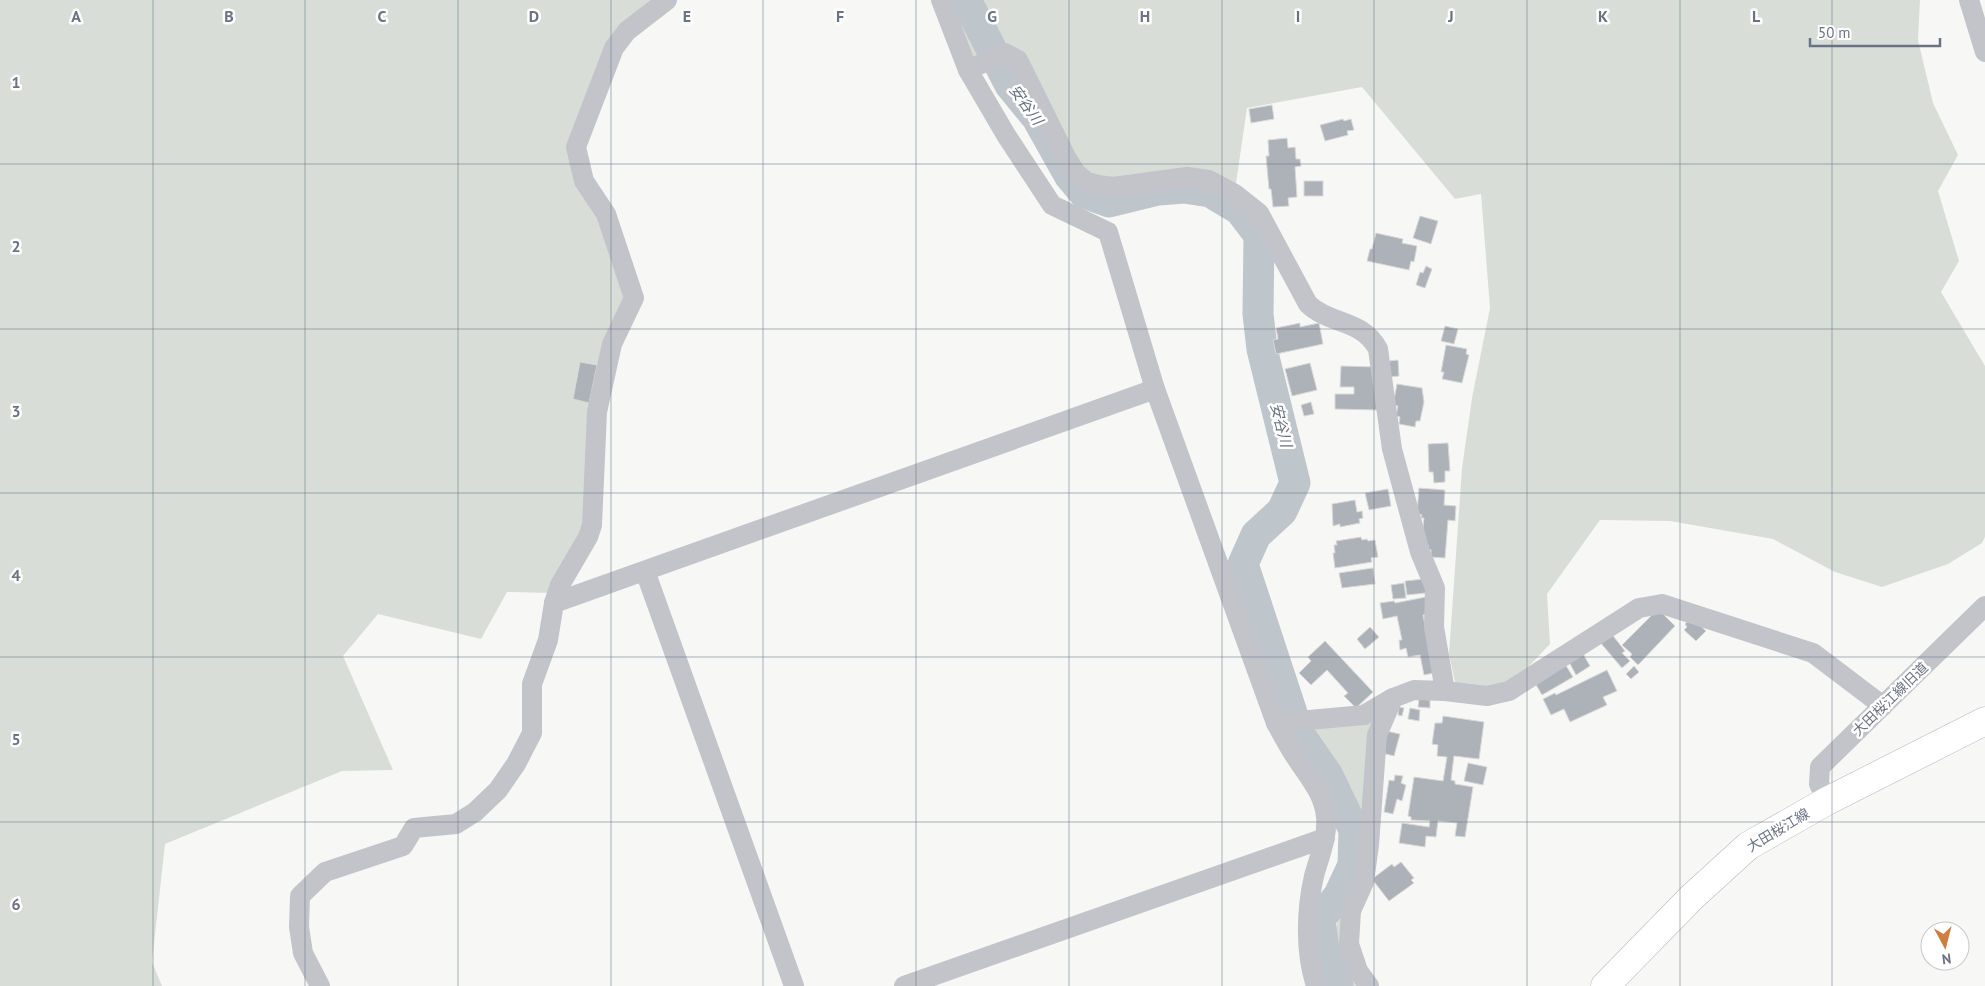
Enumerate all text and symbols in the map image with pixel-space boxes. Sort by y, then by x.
text: A [71,6,81,26]
text: B [224,6,234,26]
text: C [378,6,387,26]
text: D [529,6,539,26]
text: E [683,6,691,26]
text: F [836,6,844,26]
text: G [987,6,997,26]
text: H [1140,6,1150,26]
text: I [1296,6,1300,26]
text: J [1447,6,1454,26]
text: K [1598,6,1608,26]
text: L [1752,6,1761,26]
scale bar [1810,15,1940,47]
text: 50 m [1818,23,1851,42]
text: 1 [11,72,21,92]
water label: 安谷川 [1005,81,1048,130]
text: 2 [11,236,21,256]
text: 3 [11,401,21,421]
water label: 安谷川 [1267,401,1297,451]
text: 4 [11,565,21,585]
street label: 大田桜江線旧道 [1849,658,1931,740]
text: 5 [11,729,21,749]
street label: 大田桜江線 [1743,804,1813,856]
text: 6 [11,894,21,914]
north arrow [1920,921,1970,971]
text: N [1941,949,1952,968]

